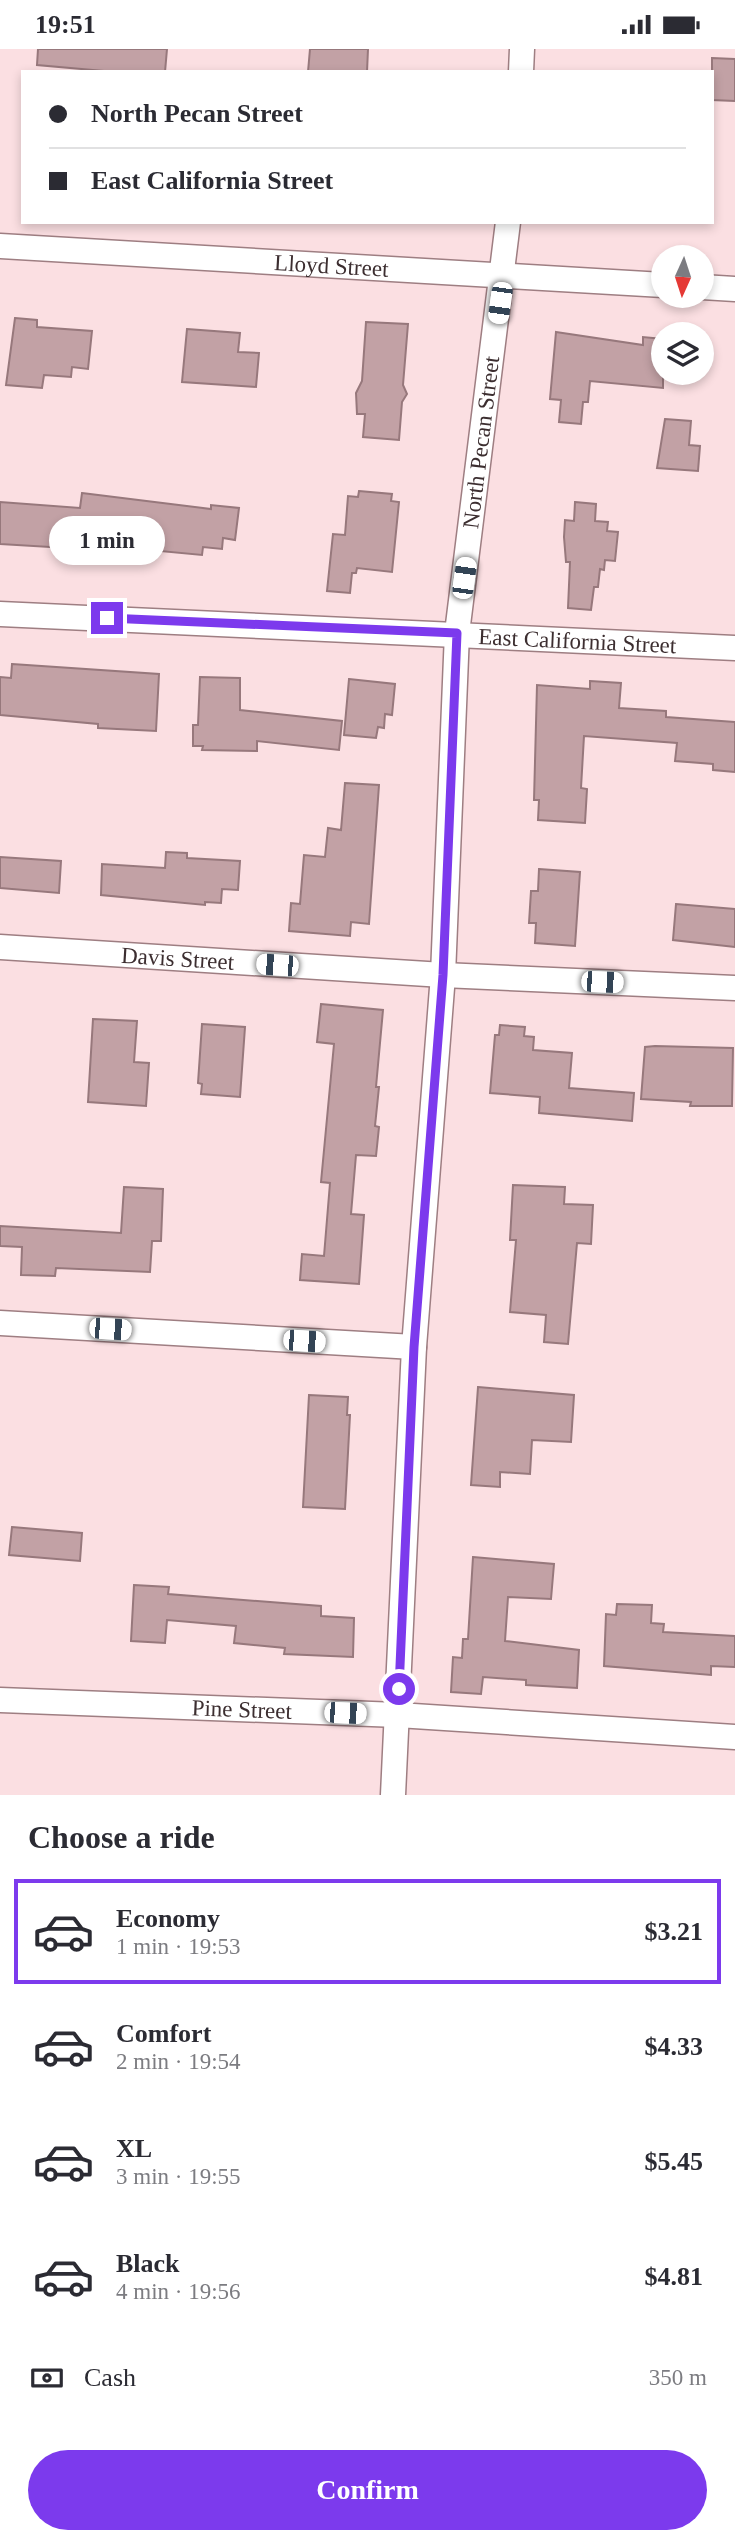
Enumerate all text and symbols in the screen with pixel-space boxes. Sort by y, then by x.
text: 19:51 [35,10,96,39]
text: North Pecan Street [91,99,303,128]
text: East California Street [91,166,333,195]
north arrow [651,245,714,308]
map controls [651,245,714,385]
street label: Lloyd Street [274,250,390,282]
car [487,281,514,325]
button: layers [651,322,714,385]
street label: North Pecan Street [458,354,504,530]
callout: 1 min [49,517,165,565]
text: 1 min [79,528,135,553]
car [451,556,478,600]
route end [91,602,123,634]
street label: East California Street [478,624,677,658]
street label: Davis Street [120,943,235,975]
car [256,953,299,977]
car [581,971,624,993]
car [89,1317,132,1341]
car [283,1329,326,1353]
route start [383,1673,415,1705]
street label: Pine Street [191,1695,293,1724]
car [324,1702,367,1724]
text: Choose a ride [28,1819,215,1855]
icon: car [32,1900,95,1963]
text: Economy [116,1904,220,1933]
text: $3.21 [645,1917,703,1946]
text: 1 min · 19:53 [116,1934,241,1959]
icon: car [32,2015,95,2078]
text: Comfort [116,2019,211,2048]
text: $4.33 [645,2032,703,2061]
text: 2 min · 19:54 [116,2049,241,2074]
icon: car [32,2130,95,2193]
text: XL [116,2134,152,2163]
text: $5.45 [645,2147,703,2176]
text: 3 min · 19:55 [116,2164,241,2189]
icon: car [32,2245,95,2308]
text: Black [116,2249,180,2278]
text: $4.81 [645,2262,703,2291]
text: 4 min · 19:56 [116,2279,241,2304]
icon: cash [28,2359,66,2397]
text: Cash [84,2363,136,2392]
text: 350 m [649,2365,707,2390]
button: Confirm [28,2450,707,2530]

